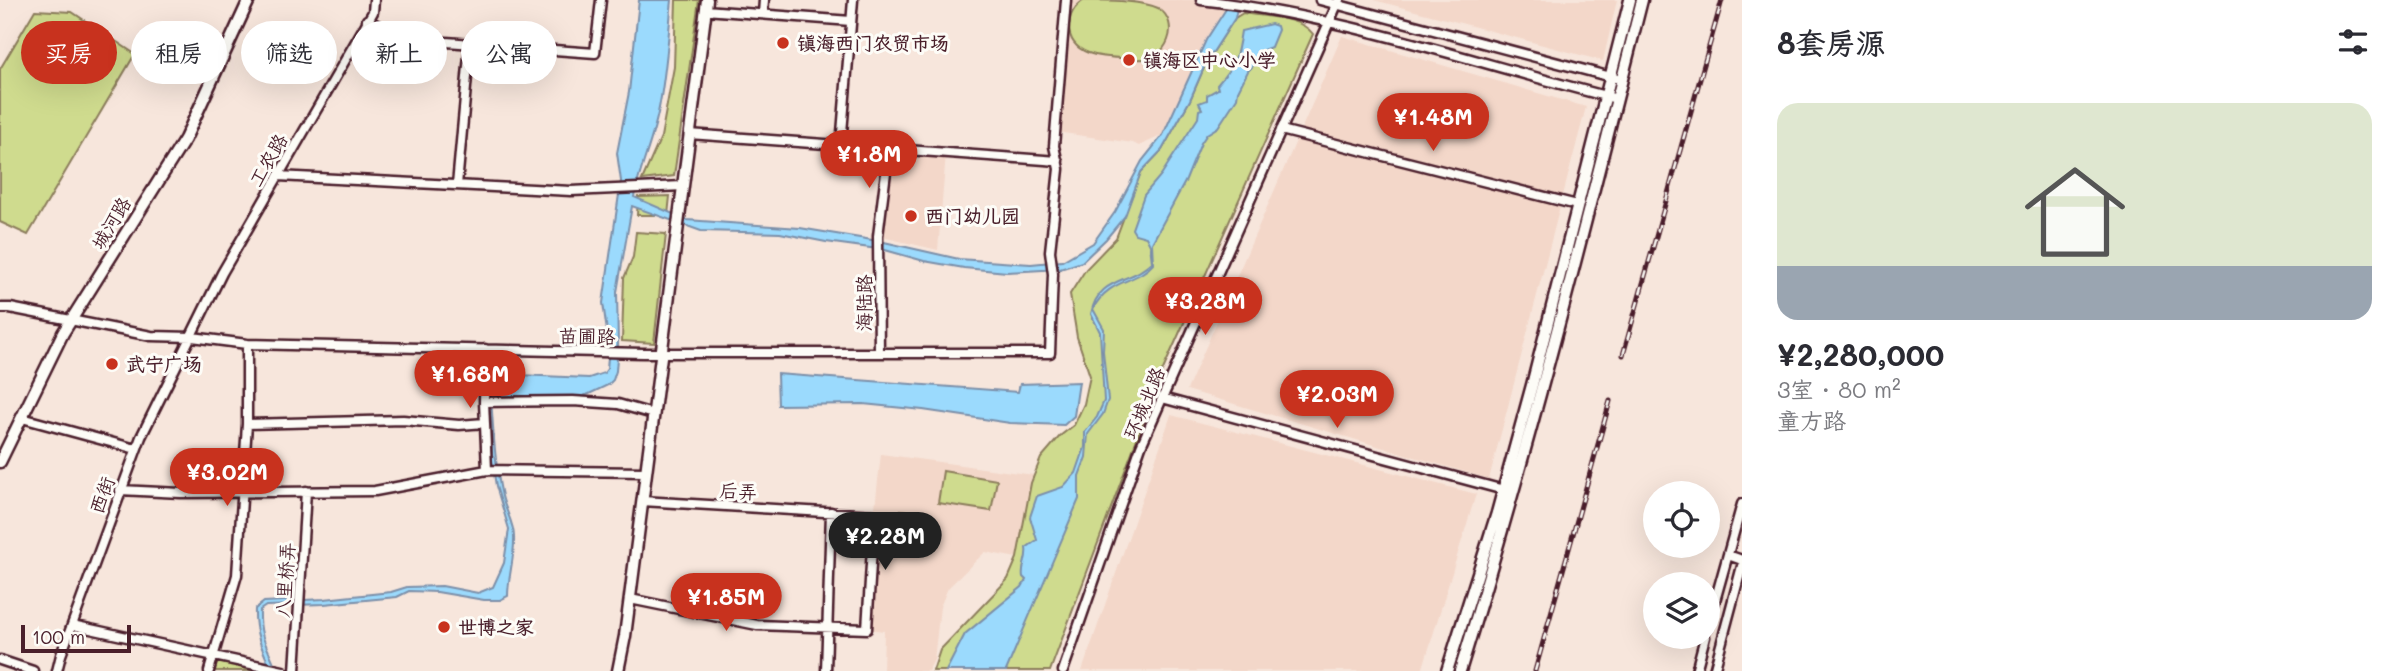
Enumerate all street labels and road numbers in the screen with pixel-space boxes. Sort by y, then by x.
street label: 工农路 [242,129,293,191]
street label: 城河路 [85,192,136,254]
street label: 海陆路 [851,274,876,332]
street label: 苗圃路 [558,323,616,348]
street label: 环城北路 [1117,363,1170,443]
street label: 西街 [83,473,120,517]
street label: 后弄 [718,477,758,504]
street label: 八里桥弄 [269,541,300,619]

